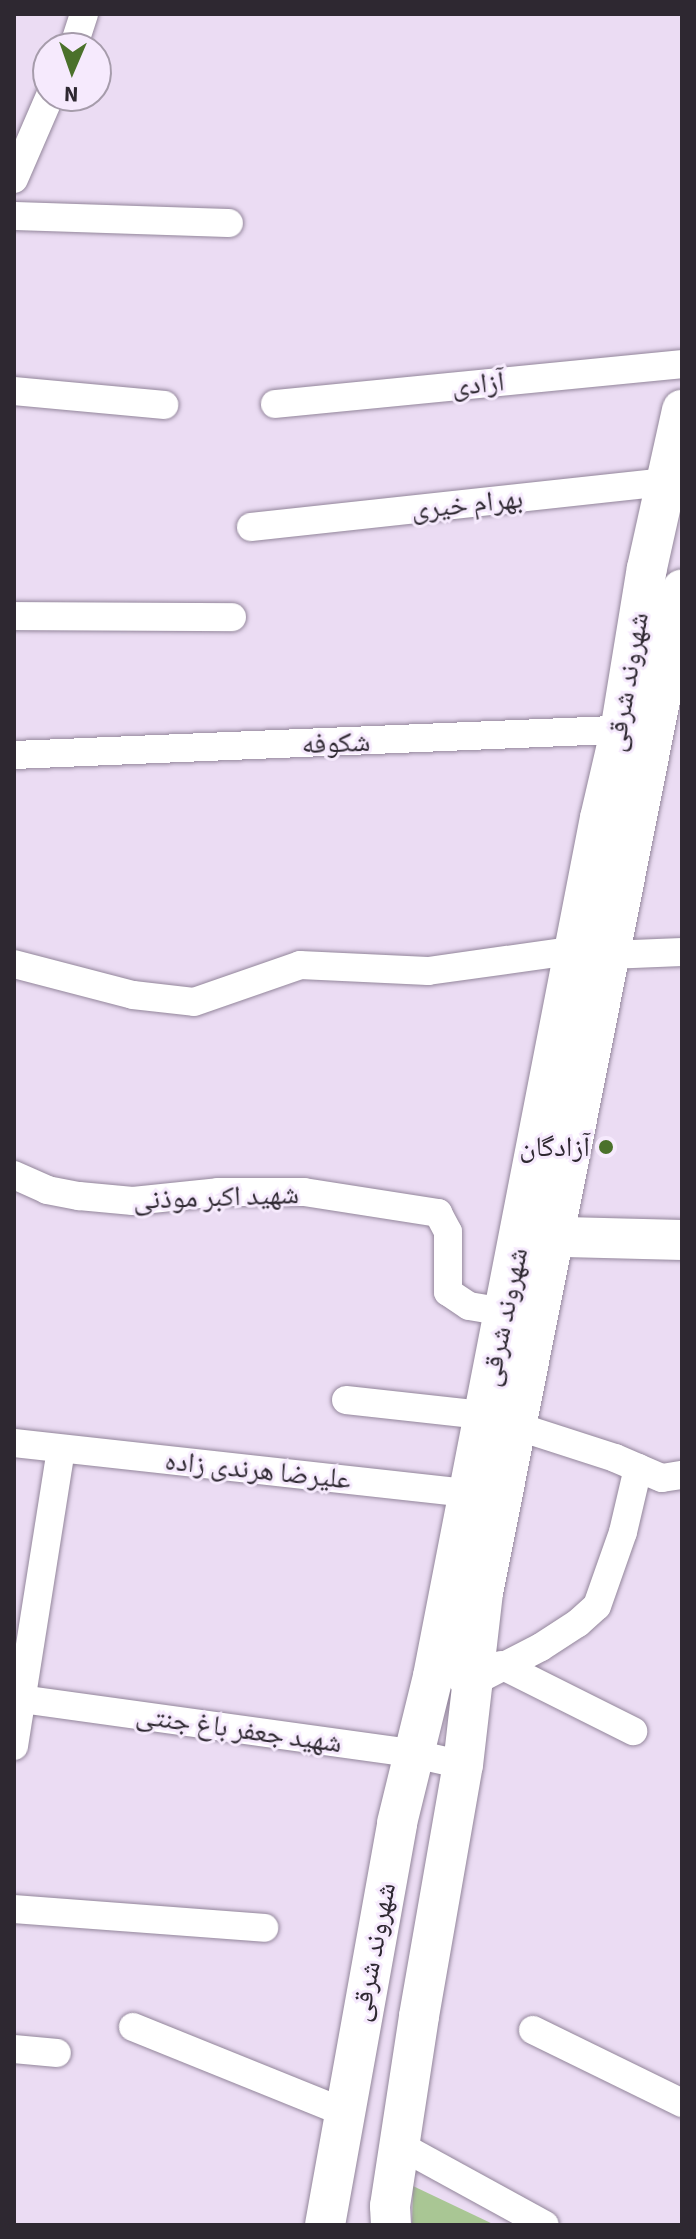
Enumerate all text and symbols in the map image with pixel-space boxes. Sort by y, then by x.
north arrow [32,32,112,112]
text: N [63,78,79,110]
street label: آزادی [450,365,506,403]
street label: بهرام خیری [409,481,525,527]
street label: شهروند شرقی [598,610,656,754]
street label: شکوفه [301,725,371,761]
place label: آزادگان [519,1130,590,1164]
marker: آزادگان [597,1138,615,1156]
street label: شهید اکبر موذنی [133,1177,299,1217]
street label: شهروند شرقی [473,1245,535,1389]
street label: علیرضا هرندی زاده [163,1444,353,1496]
street label: شهید جعفر باغ جنتی [134,1698,344,1760]
street label: شهروند شرقی [343,1880,403,2024]

